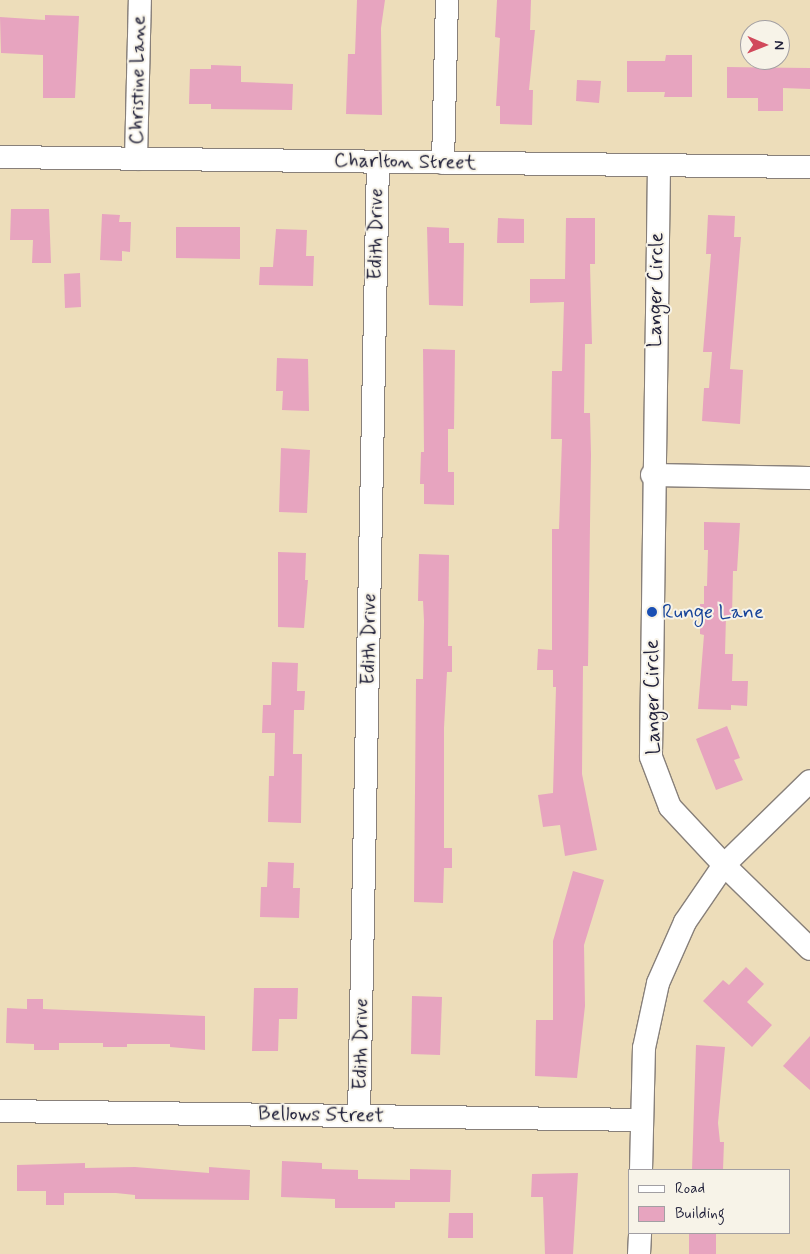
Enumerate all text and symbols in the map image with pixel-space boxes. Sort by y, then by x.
street label: Christine Lane [125,18,151,142]
north arrow [740,20,790,70]
text: N [770,40,788,50]
street label: Charlton Street [334,149,476,175]
street label: Edith Drive [363,188,389,280]
street label: Langer Circle [643,232,669,348]
street label: Edith Drive [356,593,382,685]
place label: Runge Lane [662,600,761,624]
marker: Runge Lane [646,606,658,618]
street label: Langer Circle [640,639,666,755]
street label: Edith Drive [348,998,374,1090]
street label: Bellows Street [258,1102,384,1128]
legend [628,1169,790,1234]
text: Road [675,1179,705,1199]
text: Building [675,1204,725,1224]

